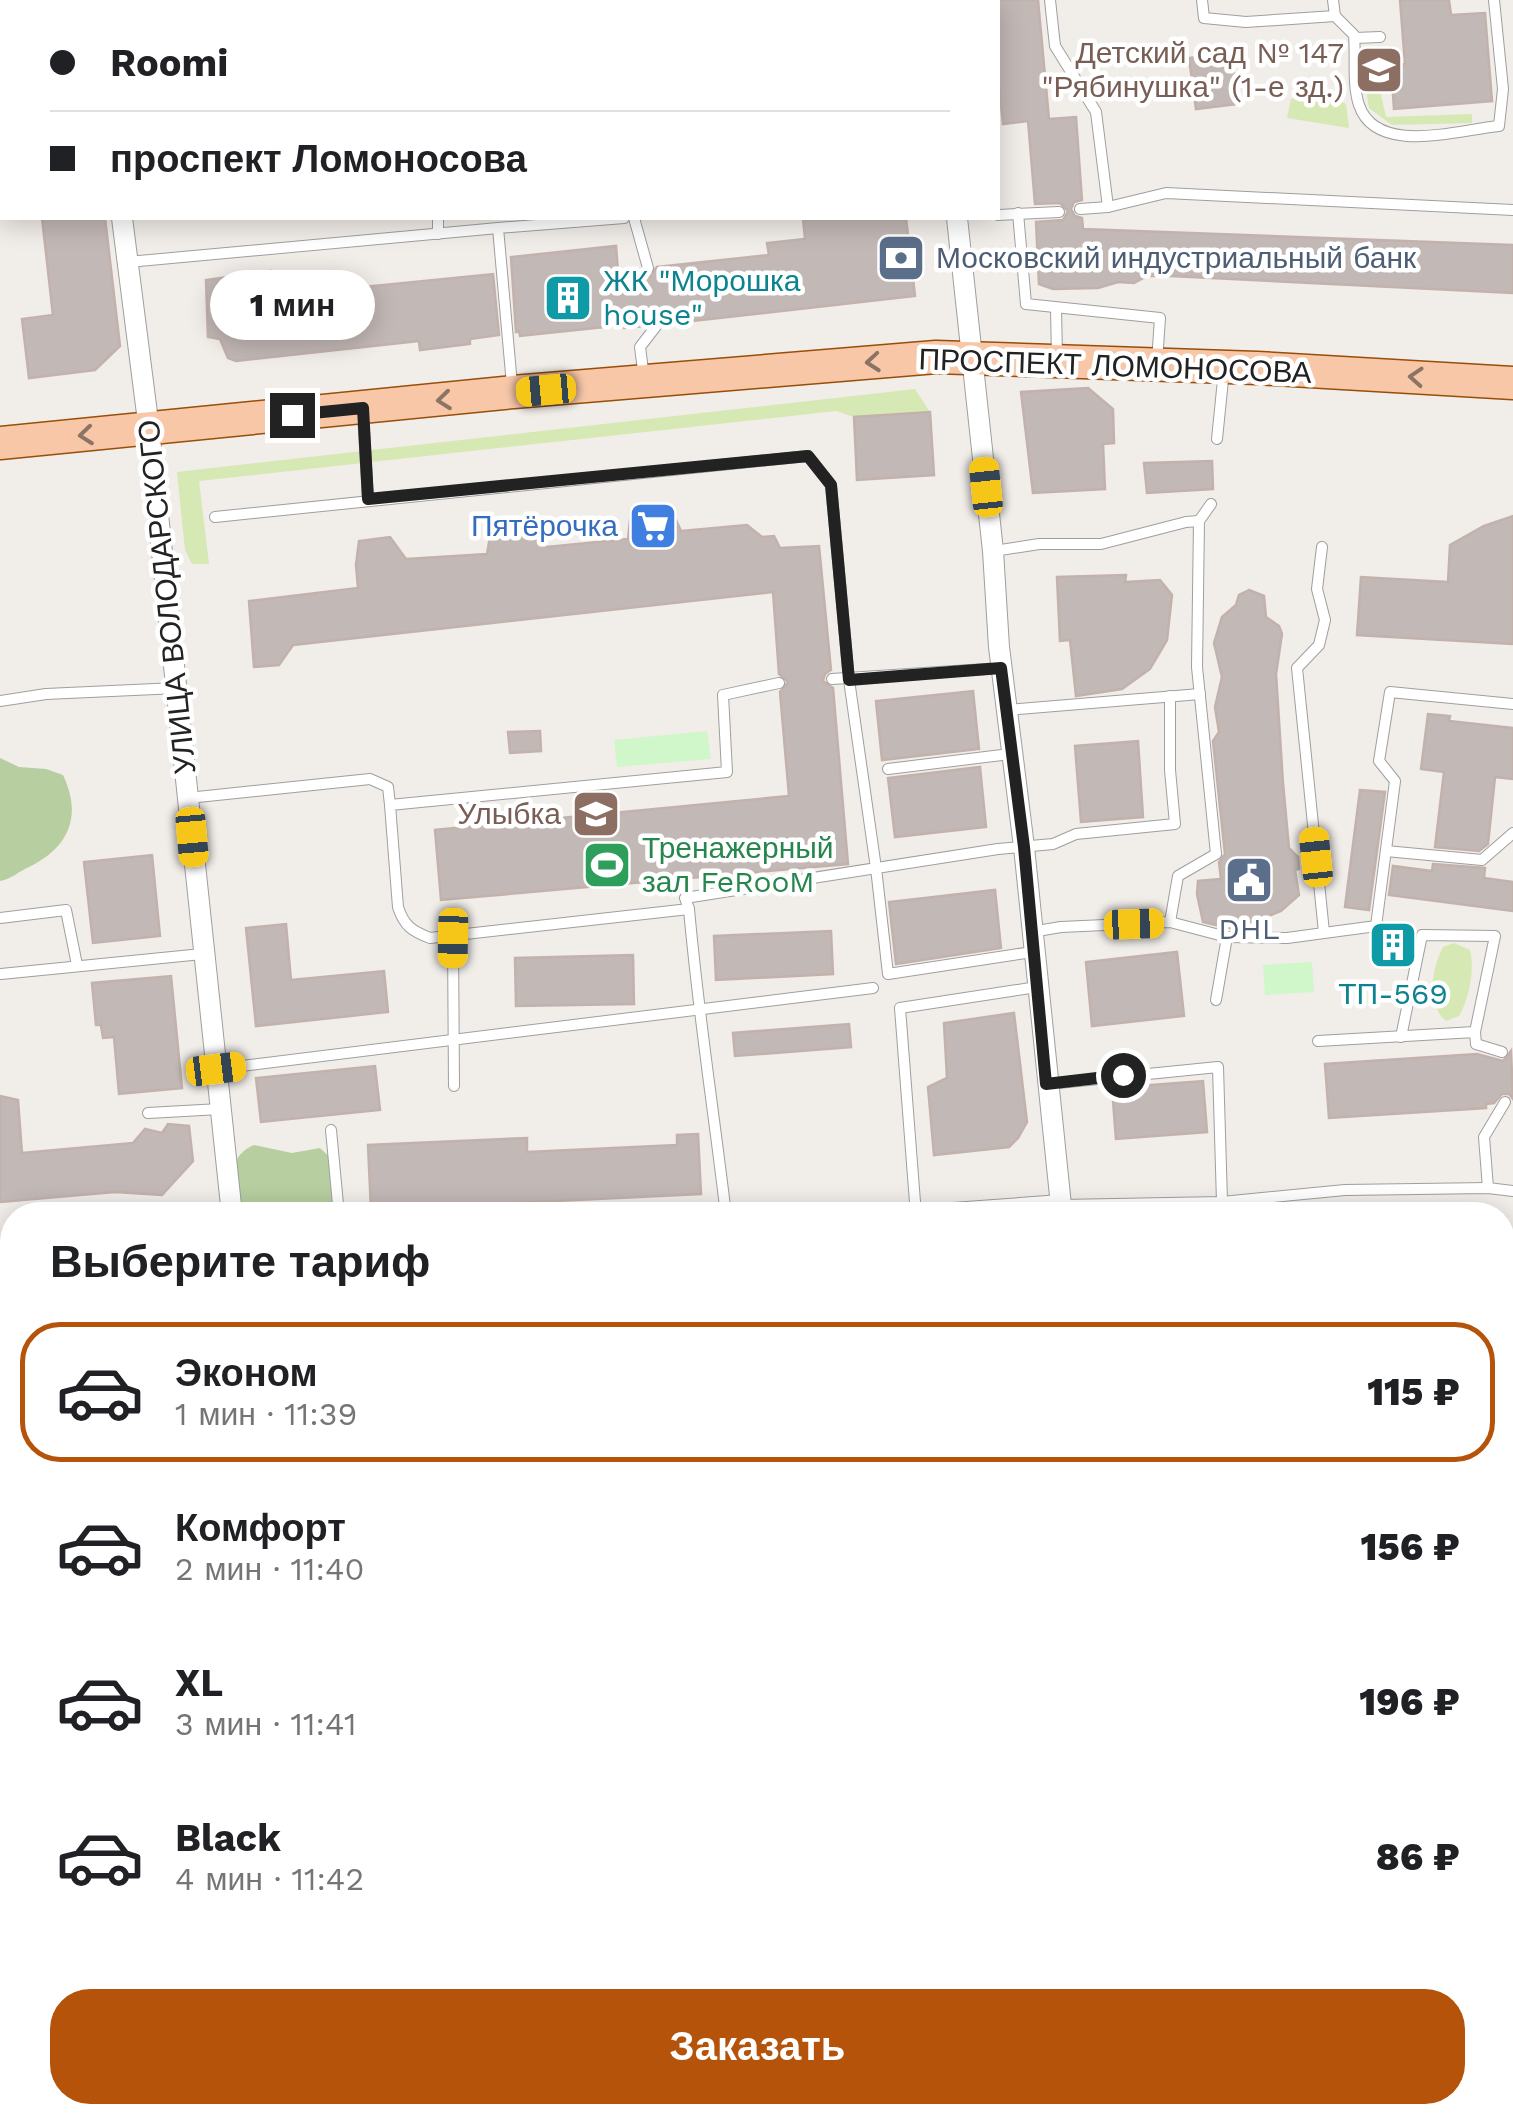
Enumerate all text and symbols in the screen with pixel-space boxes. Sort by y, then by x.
place label: Детский сад № 147 "Рябинушка" (1-е зд.) [1041,35,1344,104]
text: Roomi [110,41,228,85]
school or university icon: Детский сад № 147 "Рябинушка" (1-е зд.) [1353,44,1405,96]
text: проспект Ломоносова [110,137,527,181]
bank icon: Московский индустриальный банк [875,232,927,284]
place label: Московский индустриальный банк [936,240,1417,275]
place label: ЖК "Морошка house" [603,263,801,332]
callout: 1 мин [210,270,374,340]
building icon: ЖК "Морошка house" [542,272,594,324]
text: 1 мин [250,286,335,324]
street label: ПРОСПЕКТ ЛОМОНОСОВА [918,341,1312,390]
one-way arrow [864,351,880,373]
one-way arrow [1407,367,1423,388]
car [515,372,577,408]
one-way arrow [436,388,452,410]
route end [270,393,315,438]
street label: УЛИЦА ВОЛОДАРСКОГО [130,418,203,776]
one-way arrow [77,423,93,445]
car [968,456,1004,518]
supermarket icon: Пятёрочка [627,500,679,552]
place label: Пятёрочка [471,508,618,543]
school or university icon: Улыбка [570,788,622,840]
place label: Улыбка [457,796,561,831]
car [174,806,210,868]
car [1298,826,1334,888]
place label: Тренажерный зал FeRooM [642,830,834,899]
sports icon: Тренажерный зал FeRooM [581,839,633,891]
public building icon: DHL [1223,854,1275,906]
car [437,908,469,968]
car [1103,908,1165,940]
place label: DHL [1218,911,1280,946]
building icon: ТП-569 [1367,919,1419,971]
place label: ТП-569 [1338,976,1448,1011]
car [184,1050,248,1088]
route start [1101,1053,1146,1098]
text: Выберите тариф [50,1235,430,1288]
icon: car [55,1347,145,1437]
text: Эконом [175,1351,318,1395]
text: 115 ₽ [1367,1370,1460,1414]
text: 1 мин · 11:39 [175,1395,357,1433]
icon: car [55,1502,145,1592]
text: Комфорт [175,1506,346,1550]
text: 156 ₽ [1361,1525,1460,1569]
text: 2 мин · 11:40 [175,1550,364,1588]
icon: car [55,1657,145,1747]
text: XL [175,1661,223,1705]
text: 196 ₽ [1359,1680,1460,1724]
text: 3 мин · 11:41 [175,1705,356,1743]
icon: car [55,1812,145,1902]
text: Black [175,1816,281,1860]
text: 86 ₽ [1376,1835,1460,1879]
text: 4 мин · 11:42 [175,1860,364,1898]
button: Заказать [50,1989,1465,2104]

